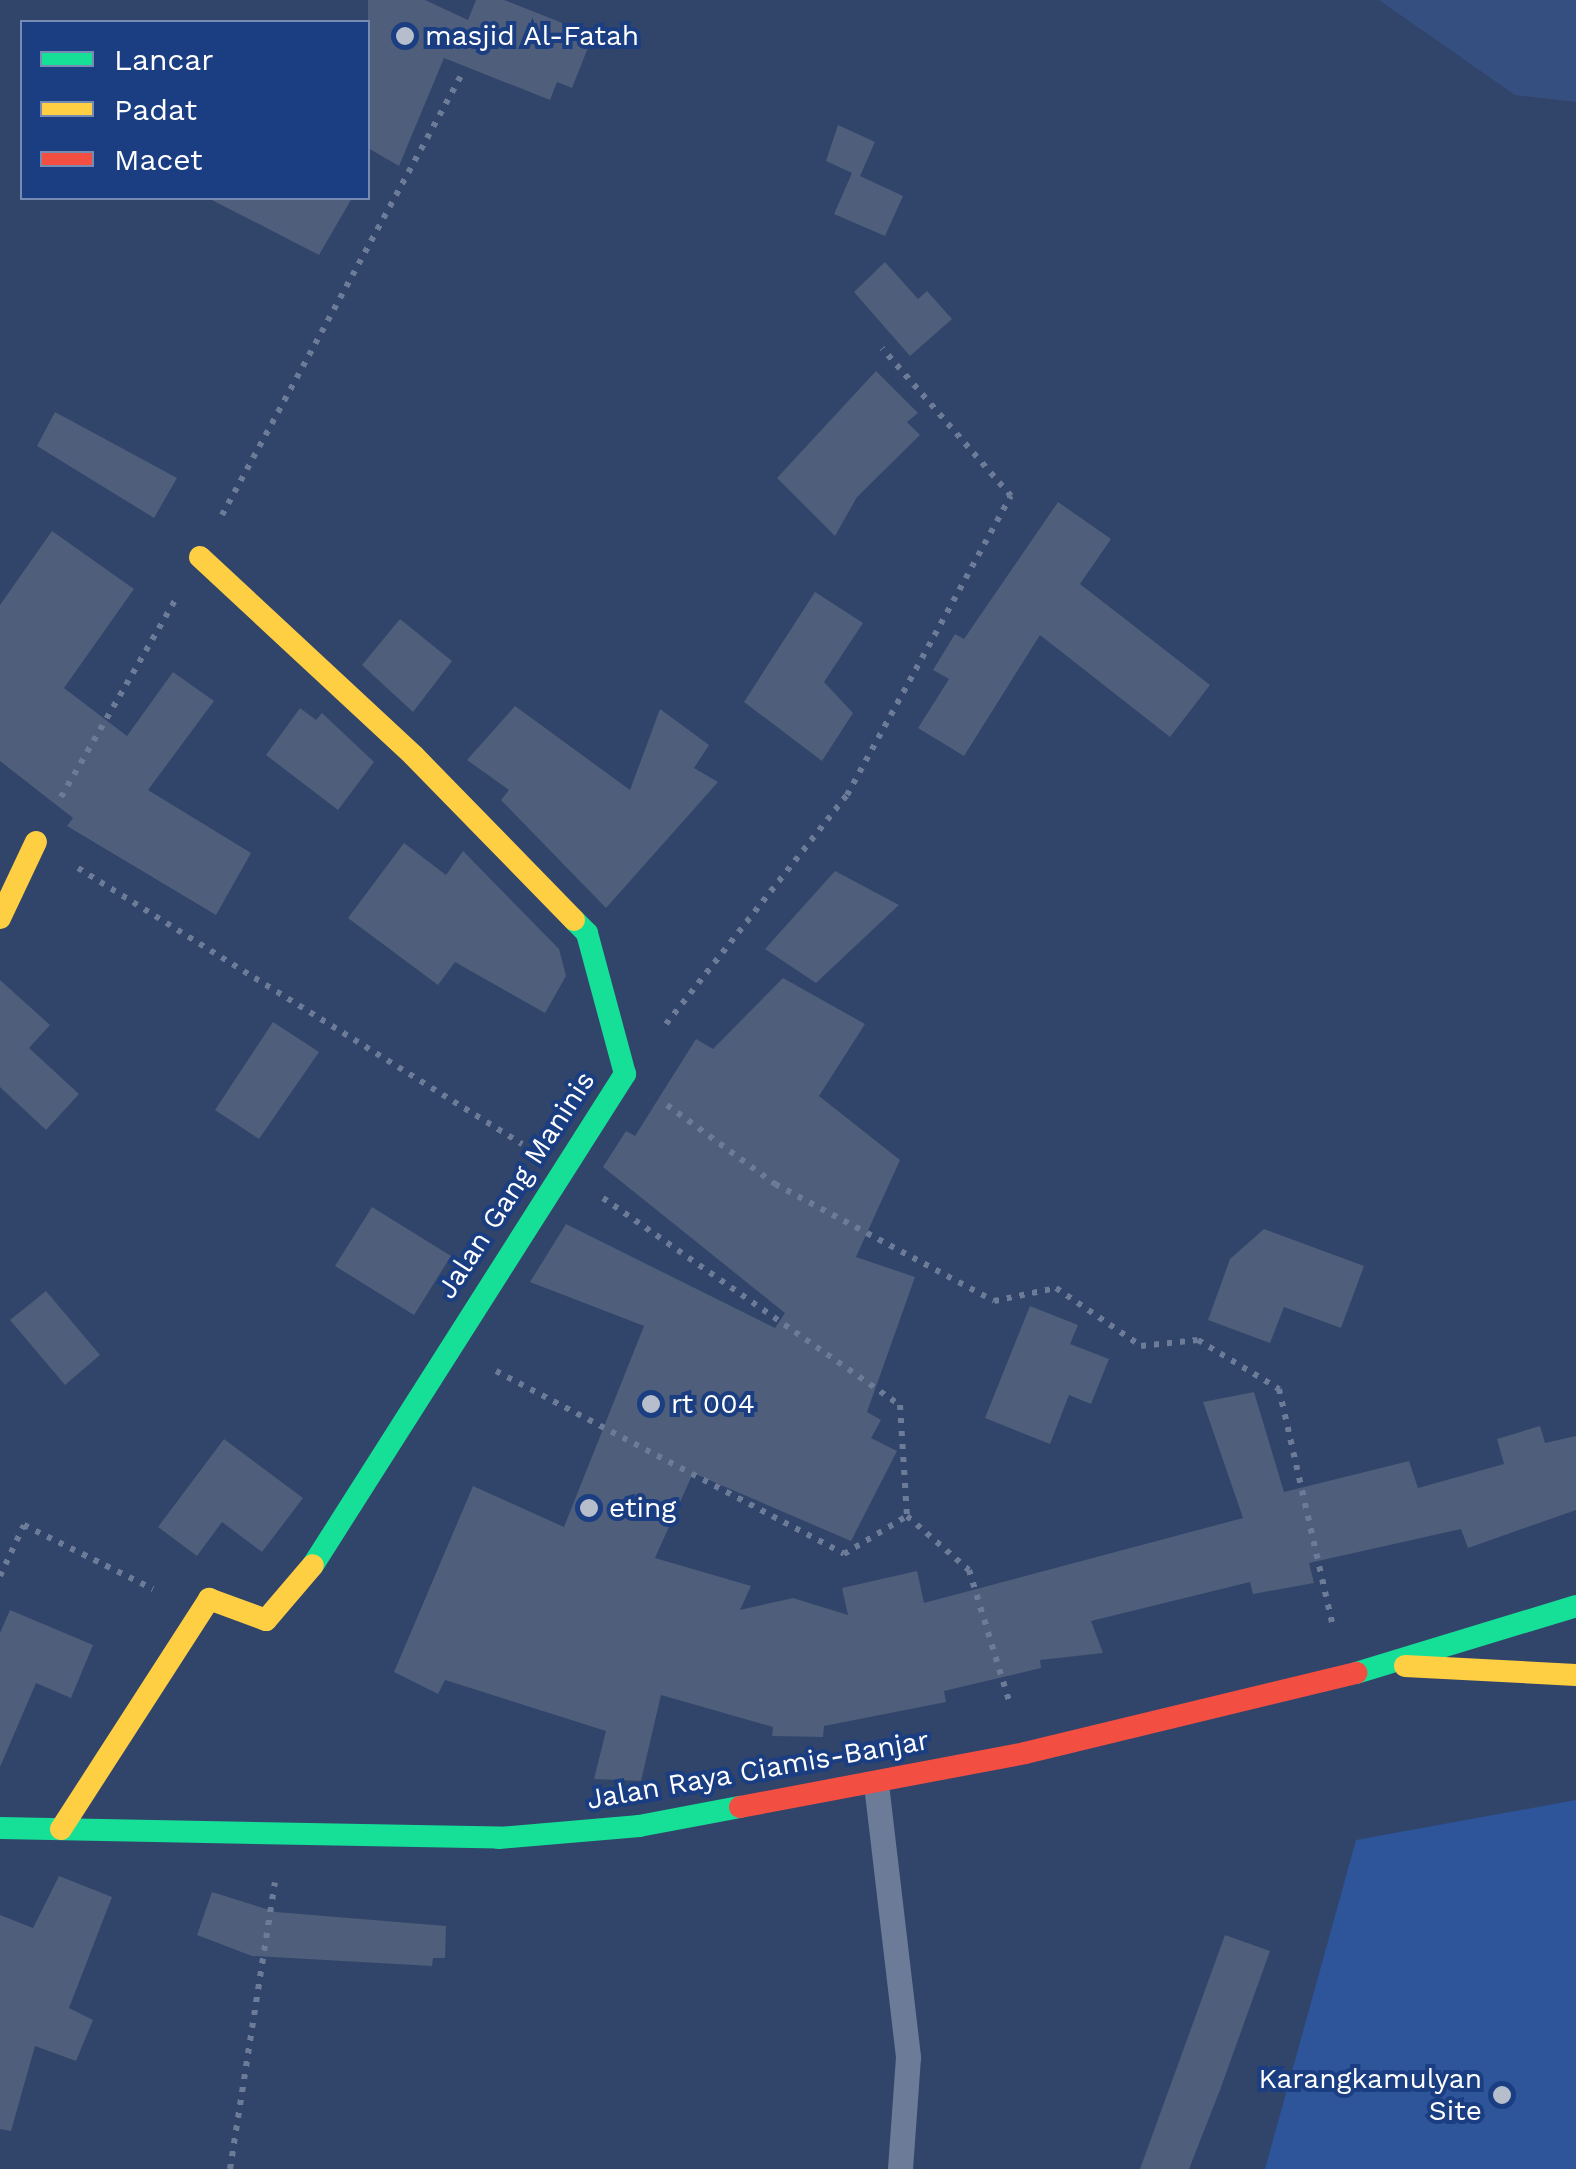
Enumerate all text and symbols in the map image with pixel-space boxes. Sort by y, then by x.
place label: masjid Al-Fatah [425,19,640,53]
legend [20,20,370,200]
marker: masjid Al-Fatah [394,25,416,47]
text: Lancar [114,42,214,77]
text: Padat [114,92,197,127]
text: Macet [114,142,203,177]
street label: Jalan Gang Maninis [430,1065,602,1305]
place label: rt 004 [671,1387,755,1421]
marker: rt 004 [640,1393,662,1415]
place label: eting [609,1491,676,1525]
marker: eting [578,1497,600,1519]
street label: Jalan Raya Ciamis-Banjar [584,1723,932,1817]
place label: Karangkamulyan Site [1259,2062,1482,2128]
marker: Karangkamulyan Site [1491,2084,1513,2106]

